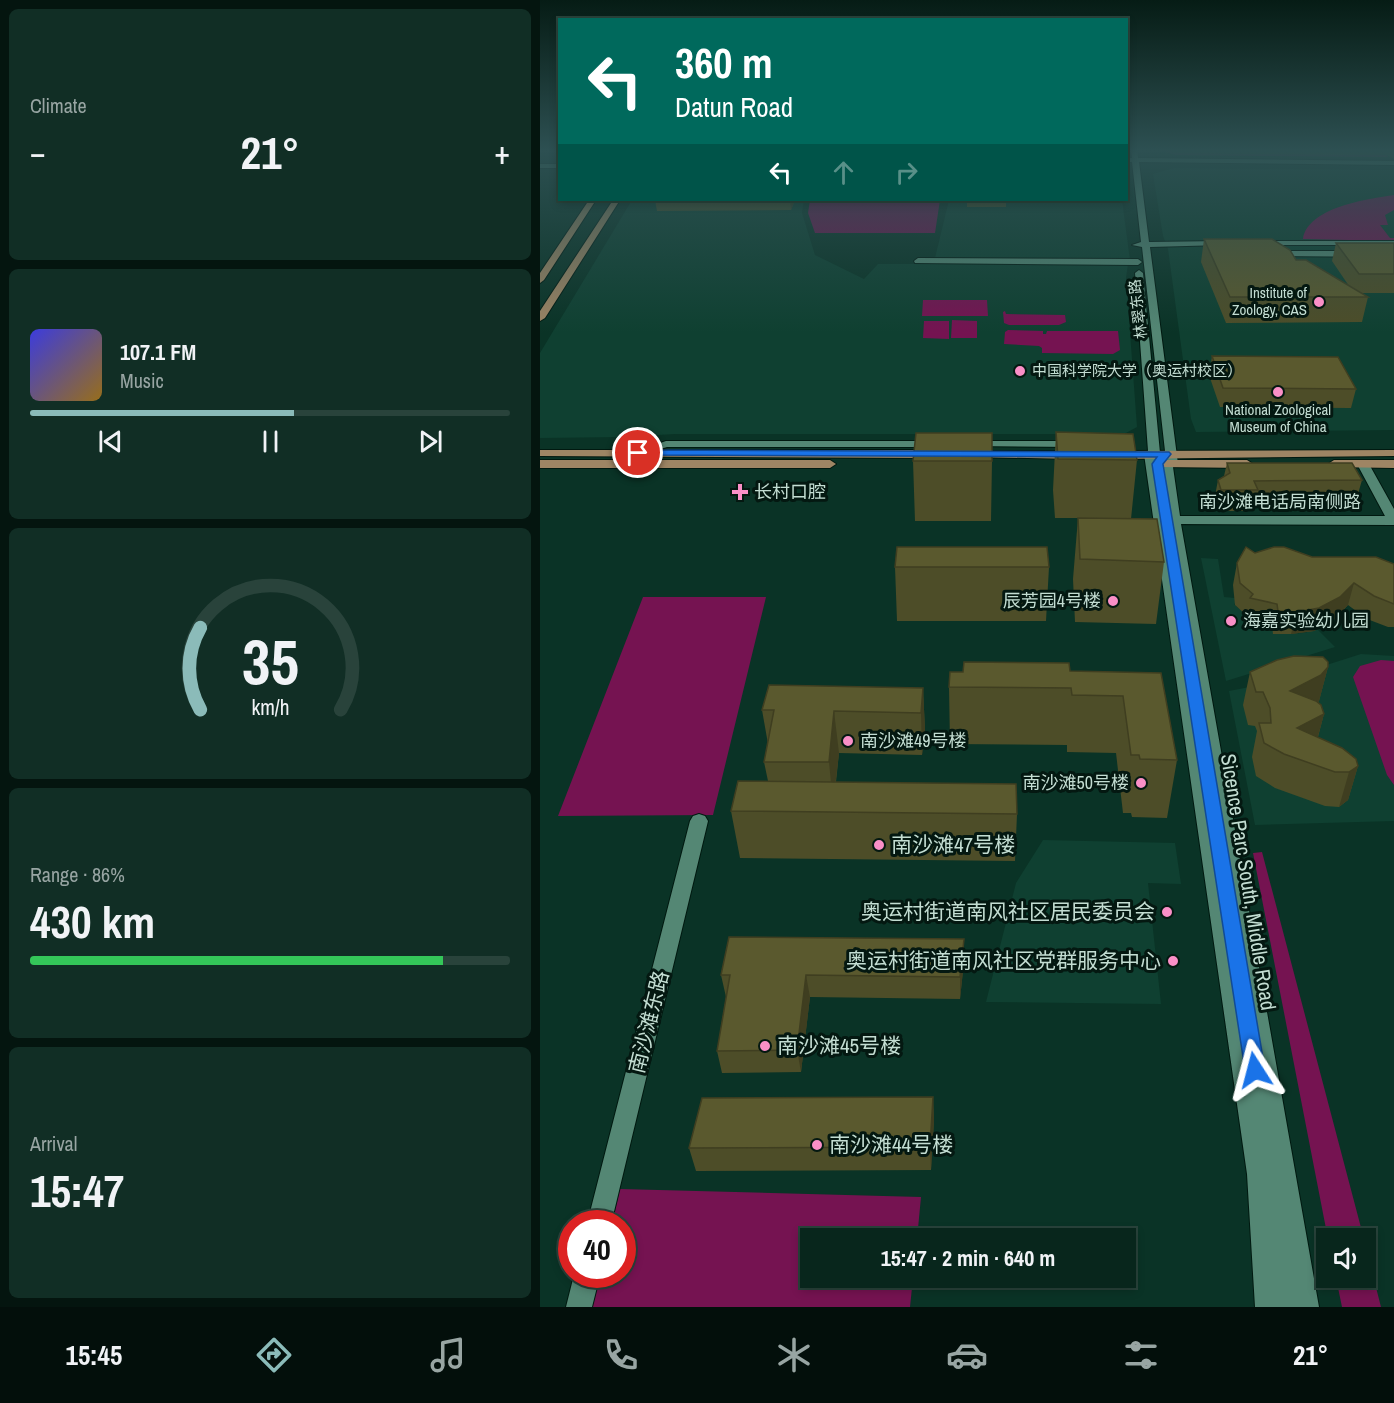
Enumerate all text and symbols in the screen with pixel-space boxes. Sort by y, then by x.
text: 360 m [675,35,773,91]
icon: left [576,42,654,120]
text: Datun Road [675,89,793,125]
text: Climate [30,92,87,119]
text: 21° [240,122,300,183]
text: − [30,130,46,174]
text: + [494,130,510,174]
icon: left [764,156,797,189]
icon: ahead [827,156,860,189]
icon: right [890,156,923,189]
street label: 林翠东路 [1123,278,1152,340]
place label: Institute of Zoology, CAS [1232,282,1308,320]
marker: Institute of Zoology, CAS [1312,295,1326,309]
text: 107.1 FM [120,337,196,367]
place label: 中国科学院大学（奥运村校区） [1032,360,1242,381]
marker: 中国科学院大学（奥运村校区） [1013,364,1027,378]
text: Music [120,367,164,394]
marker: National Zoological Museum of China [1271,385,1285,399]
place label: National Zoological Museum of China [1225,399,1331,437]
icon: previous [94,425,127,458]
icon: pause [254,425,287,458]
icon: next [414,425,447,458]
pin [612,427,663,478]
icon: arrive [621,436,654,469]
place label: 长村口腔 [754,479,826,504]
marker: 长村口腔 [731,483,749,501]
street label: 南沙滩电话局南侧路 [1199,489,1361,514]
place label: 辰芳园4号楼 [1003,588,1101,613]
marker: 辰芳园4号楼 [1106,594,1120,608]
place label: 海嘉实验幼儿园 [1243,608,1369,633]
marker: 海嘉实验幼儿园 [1224,614,1238,628]
text: 35 [242,620,298,704]
text: km/h [251,694,289,723]
place label: 南沙滩49号楼 [860,728,966,753]
marker: 南沙滩49号楼 [841,734,855,748]
street label: Sicence Parc South, Middle Road [1214,752,1283,1012]
place label: 南沙滩50号楼 [1023,770,1129,795]
marker: 南沙滩50号楼 [1134,776,1148,790]
place label: 南沙滩47号楼 [891,830,1015,859]
marker: 南沙滩47号楼 [872,838,886,852]
text: Range · 86% [30,861,125,888]
text: 430 km [30,891,155,952]
place label: 奥运村街道南风社区居民委员会 [861,897,1155,926]
marker: 奥运村街道南风社区居民委员会 [1160,905,1174,919]
place label: 奥运村街道南风社区党群服务中心 [846,946,1161,975]
marker: 奥运村街道南风社区党群服务中心 [1166,954,1180,968]
street label: 南沙滩东路 [622,967,675,1076]
place label: 南沙滩45号楼 [777,1031,901,1060]
position arrow [1223,1038,1287,1102]
marker: 南沙滩45号楼 [758,1039,772,1053]
text: Arrival [30,1130,77,1157]
place label: 南沙滩44号楼 [829,1130,953,1159]
marker: 南沙滩44号楼 [810,1138,824,1152]
text: 15:47 [30,1160,124,1221]
speed limit sign: 40 [558,1210,636,1288]
map controls [1316,1228,1376,1288]
button: sound [1316,1228,1376,1288]
text: 15:47 · 2 min · 640 m [881,1243,1055,1273]
icon: directions [253,1334,295,1376]
icon: music [427,1334,469,1376]
icon: phone [600,1334,642,1376]
icon: climate [773,1334,815,1376]
icon: car [946,1334,988,1376]
icon: filters [1120,1334,1162,1376]
text: 15:45 [66,1337,122,1373]
text: 21° [1293,1337,1328,1373]

